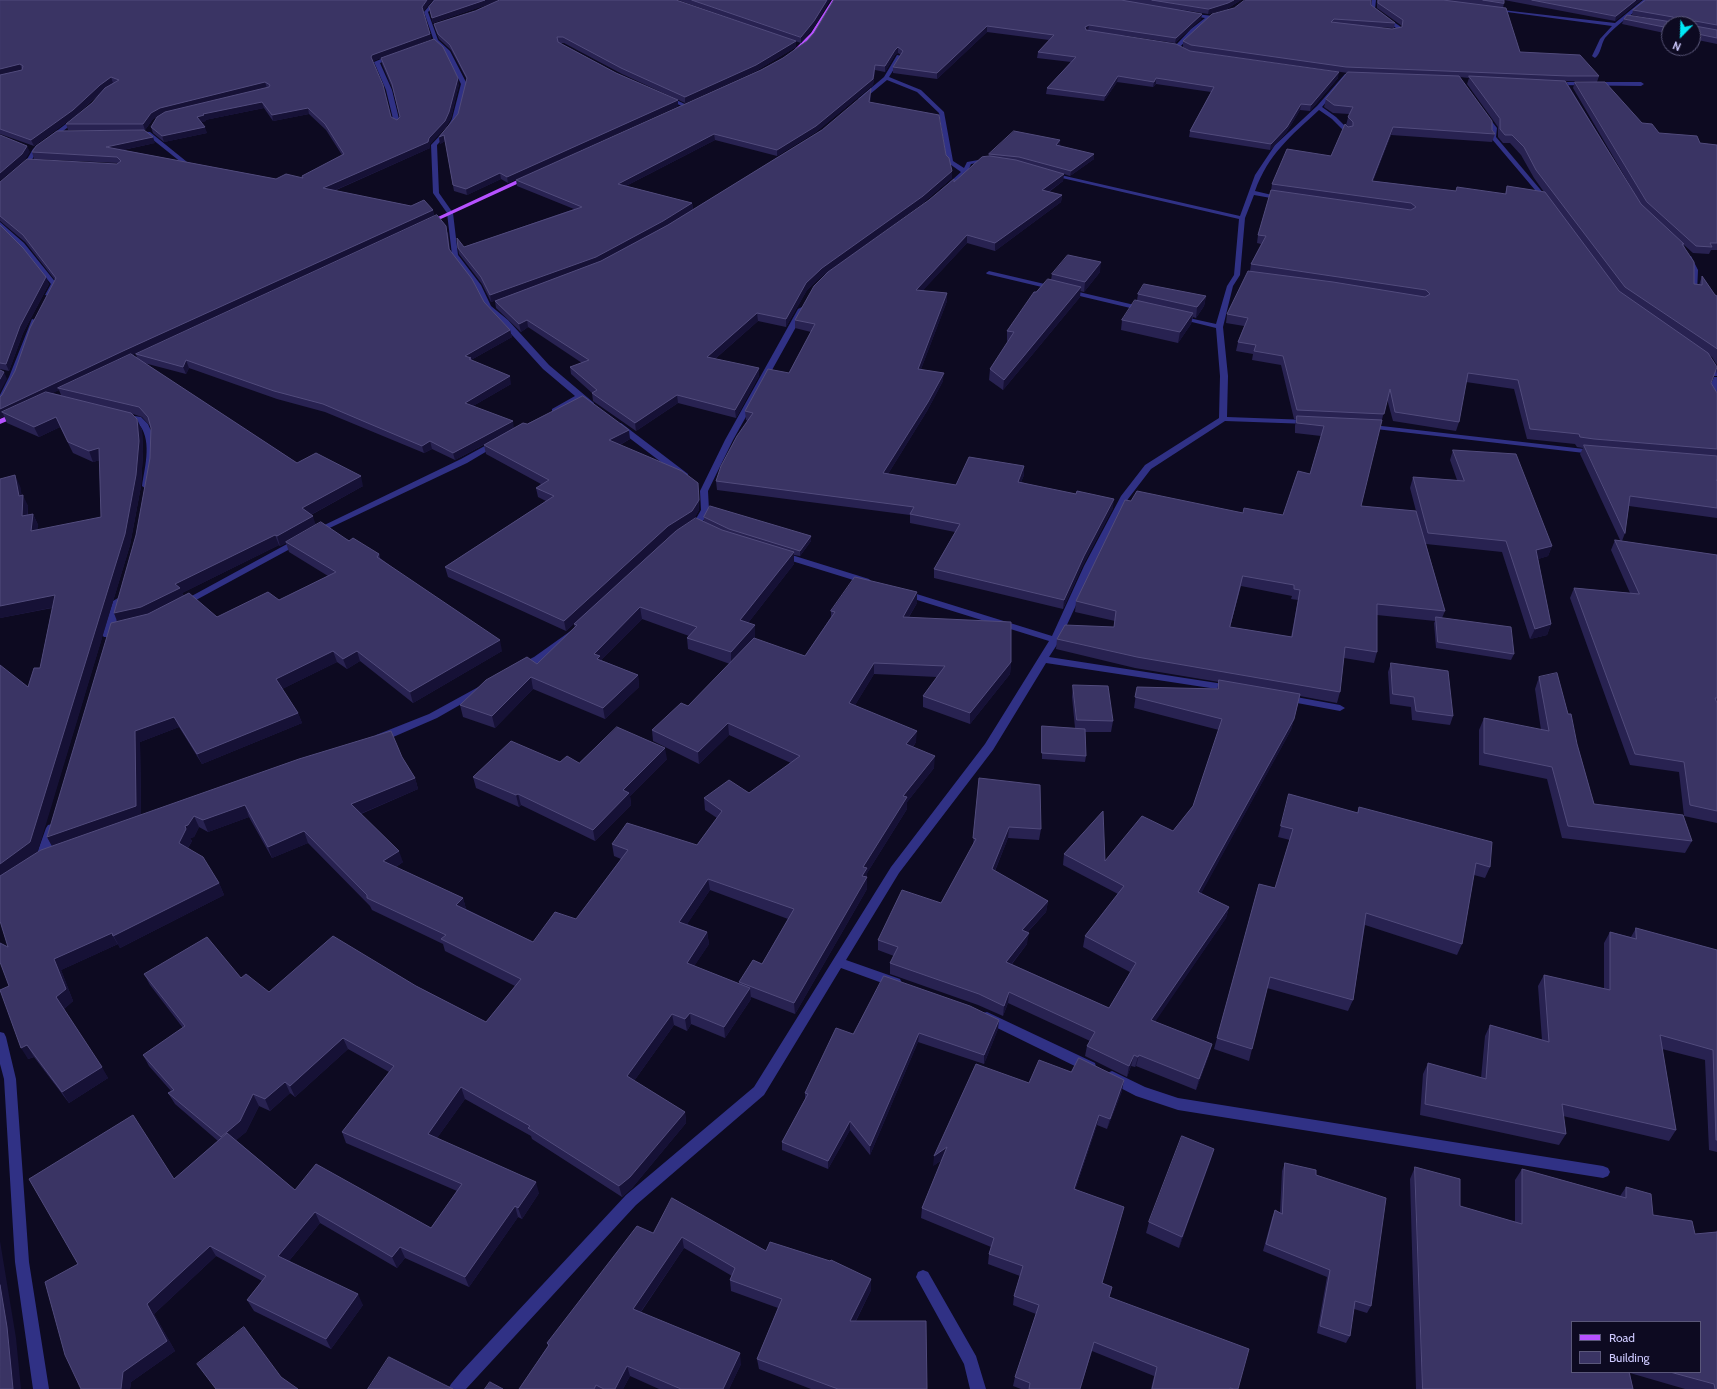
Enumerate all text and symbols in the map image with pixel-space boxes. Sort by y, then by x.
north arrow [1661,16,1701,56]
text: N [1670,38,1683,54]
legend [1571,1321,1701,1373]
text: Road [1609,1330,1635,1345]
text: Building [1609,1350,1650,1365]

